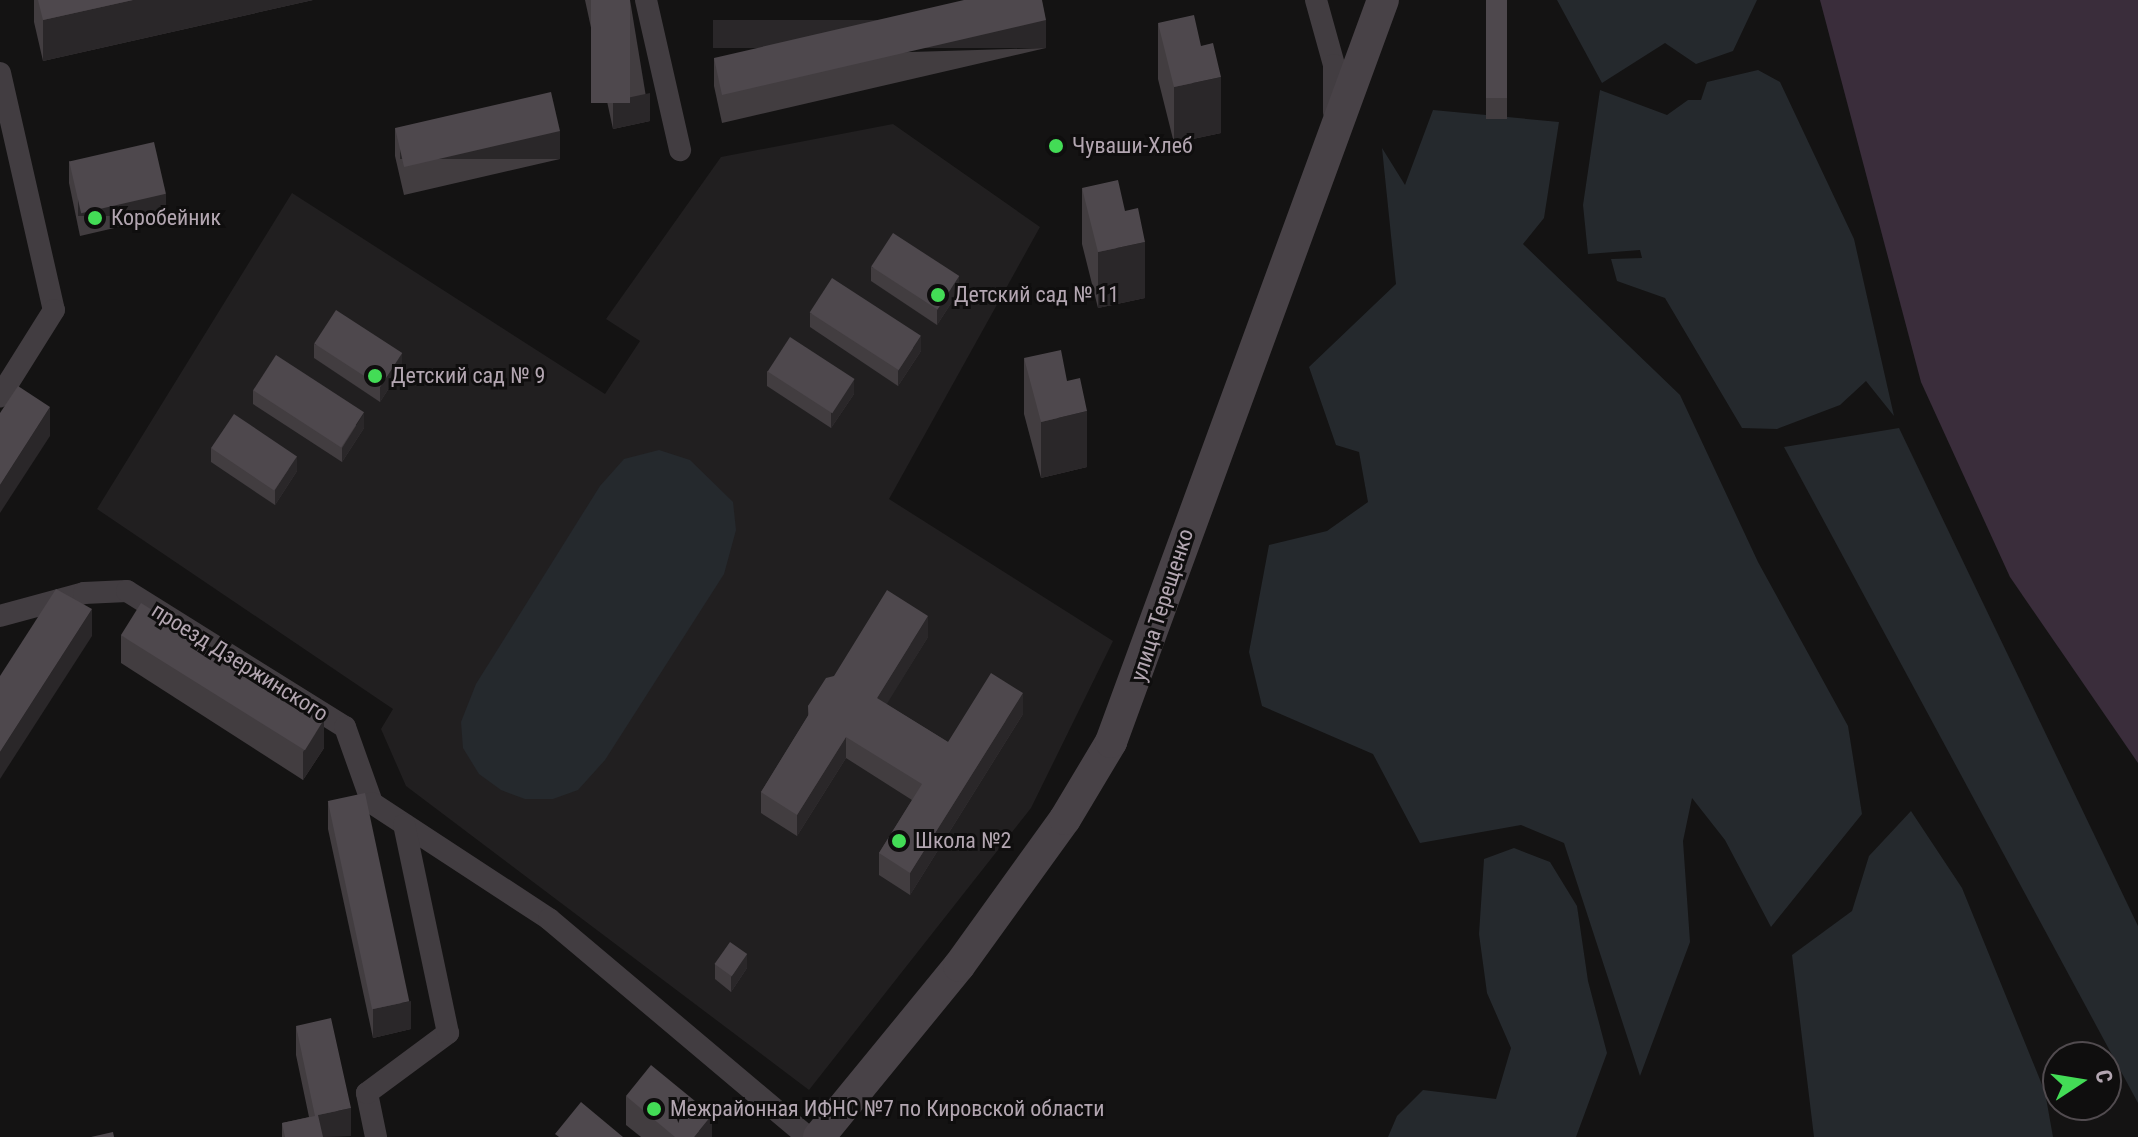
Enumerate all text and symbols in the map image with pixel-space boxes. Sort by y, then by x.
place label: Чуваши-Хлеб [1072,133,1193,159]
marker: Чуваши-Хлеб [1047,137,1065,155]
place label: Коробейник [111,205,221,231]
marker: Коробейник [86,209,104,227]
place label: Детский сад № 11 [954,282,1119,308]
marker: Детский сад № 11 [929,286,947,304]
place label: Детский сад № 9 [391,363,545,389]
marker: Детский сад № 9 [366,367,384,385]
street label: улица Терещенко [1125,525,1199,685]
street label: проезд Дзержинского [147,597,333,727]
place label: Школа №2 [915,828,1011,854]
marker: Школа №2 [890,832,908,850]
north arrow [2042,1041,2122,1121]
text: С [2090,1068,2118,1085]
place label: Межрайонная ИФНС №7 по Кировской области [670,1096,1104,1122]
marker: Межрайонная ИФНС №7 по Кировской области [645,1100,663,1118]

